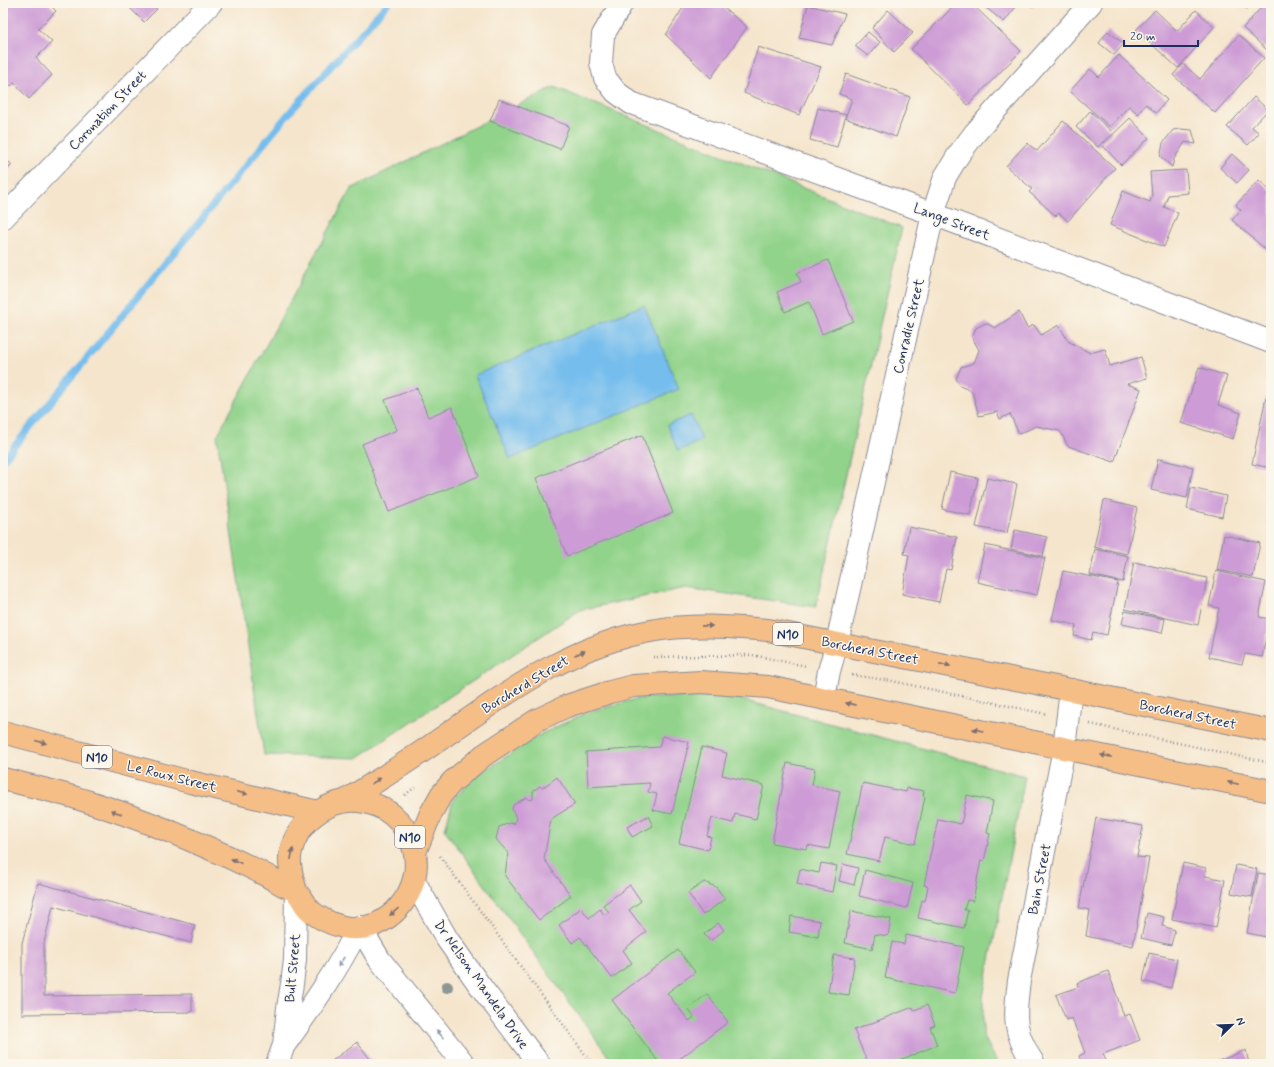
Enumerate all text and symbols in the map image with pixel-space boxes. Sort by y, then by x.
scale bar [1124,22,1198,48]
text: 20 m [1130,29,1156,45]
street label: Coronation Street [65,67,151,155]
street label: Lange Street [910,199,993,246]
street label: Conradie Street [889,276,929,376]
one-way arrow [701,623,714,629]
road number: N10 [773,623,803,645]
street label: Borcherd Street [820,633,920,669]
one-way arrow [575,649,587,655]
street label: Borcherd Street [479,652,573,718]
one-way arrow [939,662,951,668]
street label: Borcherd Street [1138,696,1238,734]
one-way arrow [845,700,857,706]
one-way arrow [972,727,984,733]
one-way arrow [34,740,47,746]
road number: N10 [82,746,112,768]
one-way arrow [1099,753,1112,759]
street label: Le Roux Street [125,757,219,797]
one-way arrow [370,778,382,785]
one-way arrow [1227,779,1239,785]
one-way arrow [236,791,248,797]
one-way arrow [110,808,122,814]
road number: N10 [395,826,425,848]
street label: Bain Street [1024,842,1056,916]
one-way arrow [289,847,295,860]
one-way arrow [231,858,242,864]
one-way arrow [389,908,400,917]
street label: Dr Nelson Mandela Drive [430,916,533,1053]
street label: Bult Street [281,932,305,1003]
one-way arrow [337,956,344,968]
north arrow [1212,1005,1252,1045]
text: N [1232,1015,1248,1028]
one-way arrow [435,1028,444,1039]

